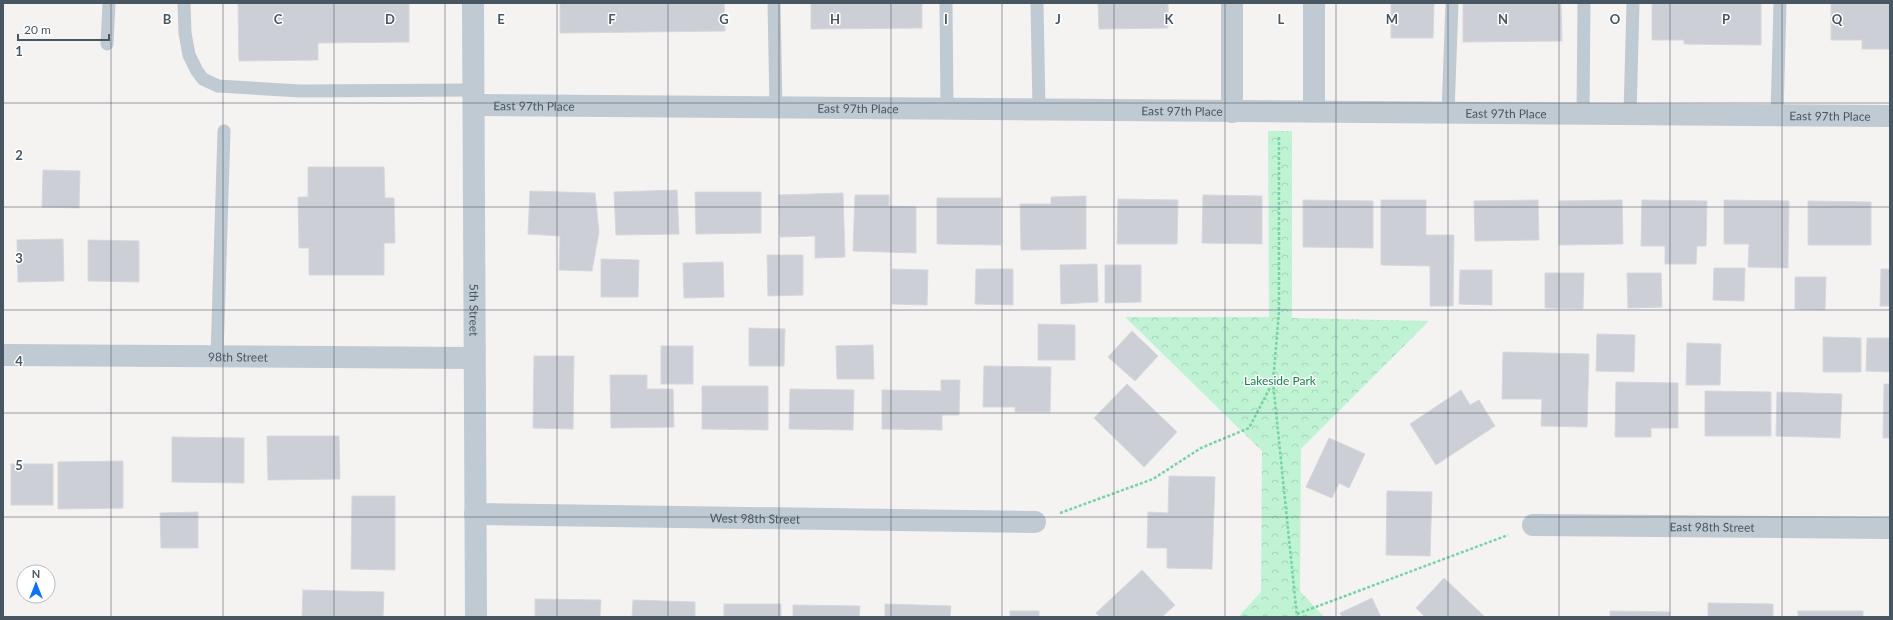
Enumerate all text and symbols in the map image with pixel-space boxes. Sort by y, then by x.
text: B [163,11,172,27]
text: C [274,11,283,27]
text: D [385,11,395,27]
text: E [497,11,505,27]
text: F [608,11,616,27]
text: G [719,11,729,27]
text: H [830,11,840,27]
text: I [944,11,948,27]
text: J [1055,11,1061,27]
text: K [1165,11,1175,27]
text: L [1278,11,1285,27]
text: M [1386,11,1398,27]
text: N [1498,11,1508,27]
text: O [1610,11,1621,27]
text: P [1722,11,1730,27]
text: Q [1832,11,1843,27]
scale bar [18,16,109,42]
text: 20 m [24,22,51,37]
text: 1 [15,43,23,59]
street label: East 97th Place [493,98,575,113]
street label: East 97th Place [817,100,899,116]
street label: East 97th Place [1141,103,1223,118]
street label: East 97th Place [1465,105,1547,121]
street label: East 97th Place [1789,108,1871,123]
text: 2 [15,147,23,163]
text: 3 [15,250,23,266]
street label: 5th Street [467,284,482,337]
street label: 98th Street [208,349,269,364]
text: 4 [15,353,23,369]
park label: Lakeside Park [1244,373,1317,388]
text: 5 [15,457,23,473]
street label: West 98th Street [710,510,801,526]
street label: East 98th Street [1669,519,1755,534]
north arrow [16,564,56,604]
text: N [32,567,40,580]

